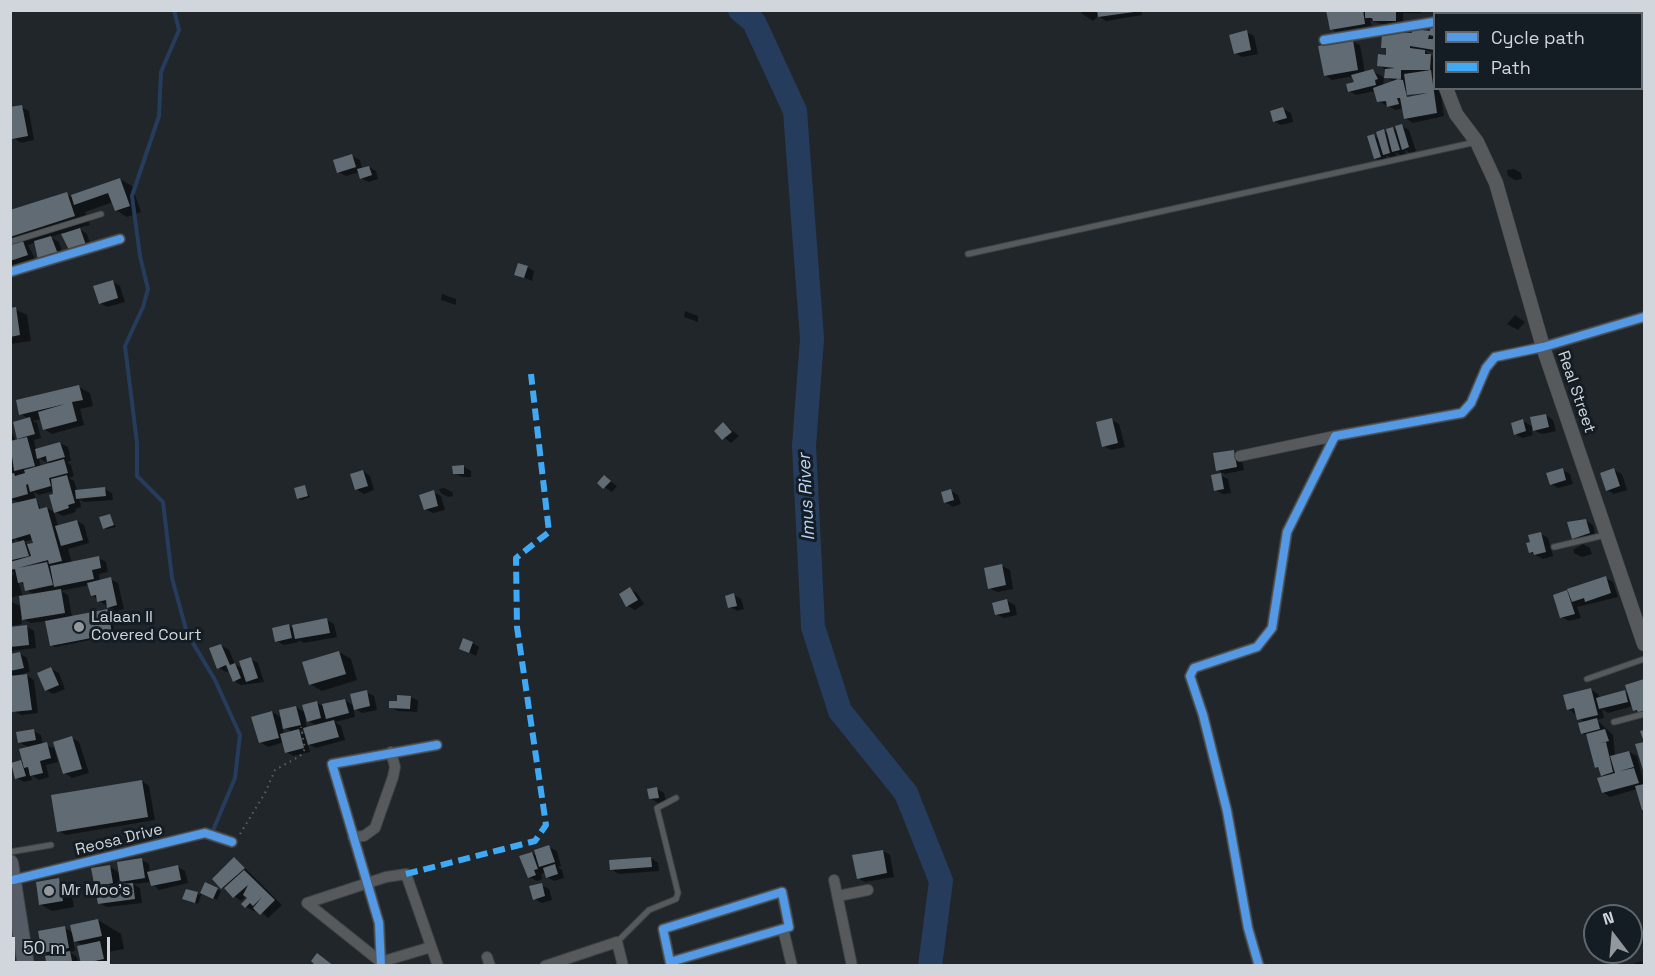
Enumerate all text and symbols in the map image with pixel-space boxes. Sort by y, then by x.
legend [1433,12,1643,90]
text: Cycle path [1491,26,1585,49]
text: Path [1491,56,1531,79]
street label: Real Street [1553,348,1599,436]
water label: Imus River [794,453,820,541]
place label: Lalaan II Covered Court [91,608,202,646]
marker: Lalaan II Covered Court [72,620,86,634]
street label: Reosa Drive [73,820,165,860]
place label: Mr Moo's [61,881,130,901]
marker: Mr Moo's [42,884,56,898]
north arrow [1583,904,1643,964]
text: N [1600,907,1616,930]
scale bar [15,925,112,963]
text: 50 m [23,936,65,959]

